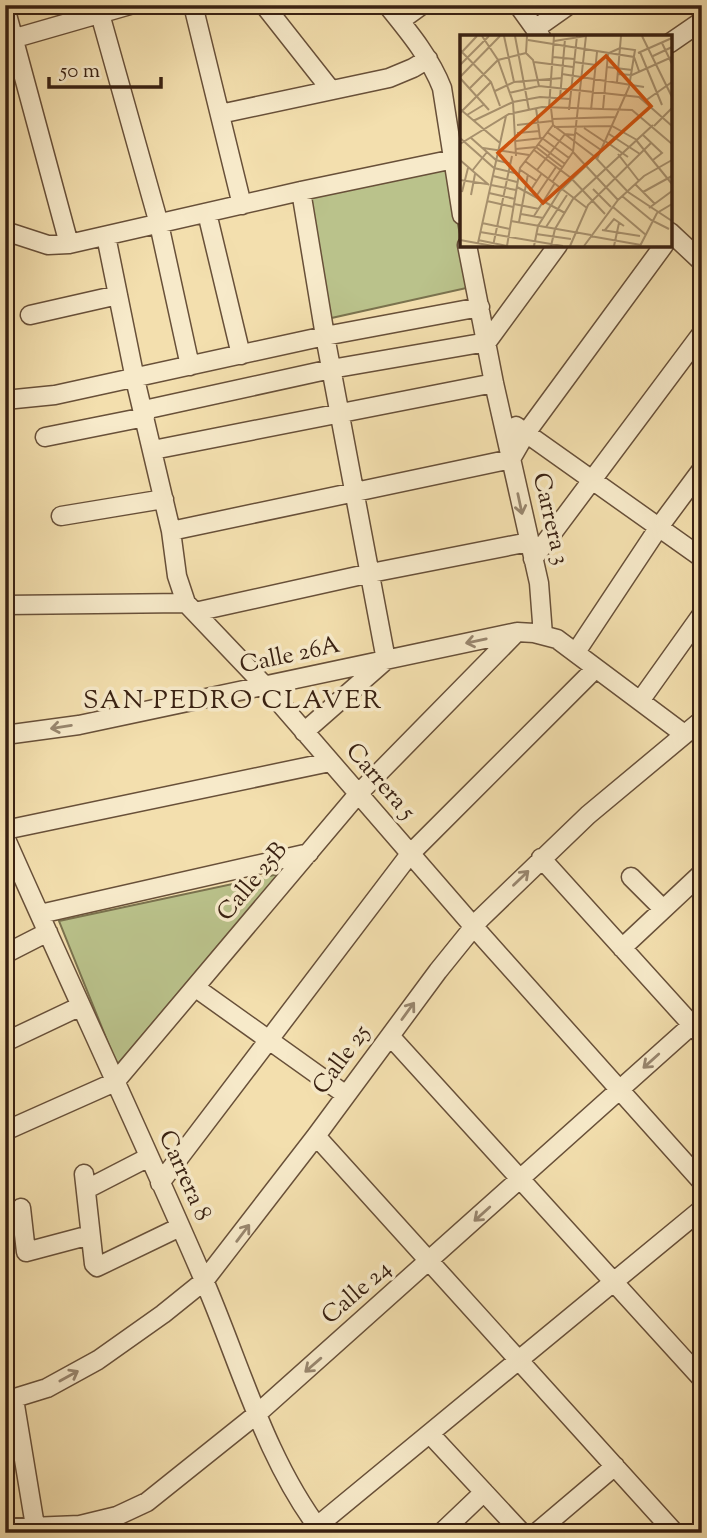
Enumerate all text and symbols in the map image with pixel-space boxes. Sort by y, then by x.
inset map [460,35,672,247]
scale bar [49,46,161,90]
text: 50 m [59,57,100,87]
street label: Carrera 3 [523,469,577,569]
one-way arrow [514,492,528,515]
street label: Calle 26A [237,629,344,683]
one-way arrow [465,635,488,649]
district label: SAN PEDRO CLAVER [83,683,383,720]
one-way arrow [50,721,73,734]
street label: Carrera 5 [337,736,423,828]
street label: Calle 25B [210,835,296,929]
one-way arrow [512,869,529,886]
one-way arrow [401,1002,415,1021]
street label: Calle 25 [305,1018,379,1102]
one-way arrow [643,1053,660,1070]
street label: Carrera 8 [149,1125,219,1227]
one-way arrow [473,1206,491,1222]
one-way arrow [235,1224,250,1243]
street label: Calle 24 [315,1253,399,1333]
one-way arrow [304,1357,322,1373]
one-way arrow [58,1369,78,1383]

